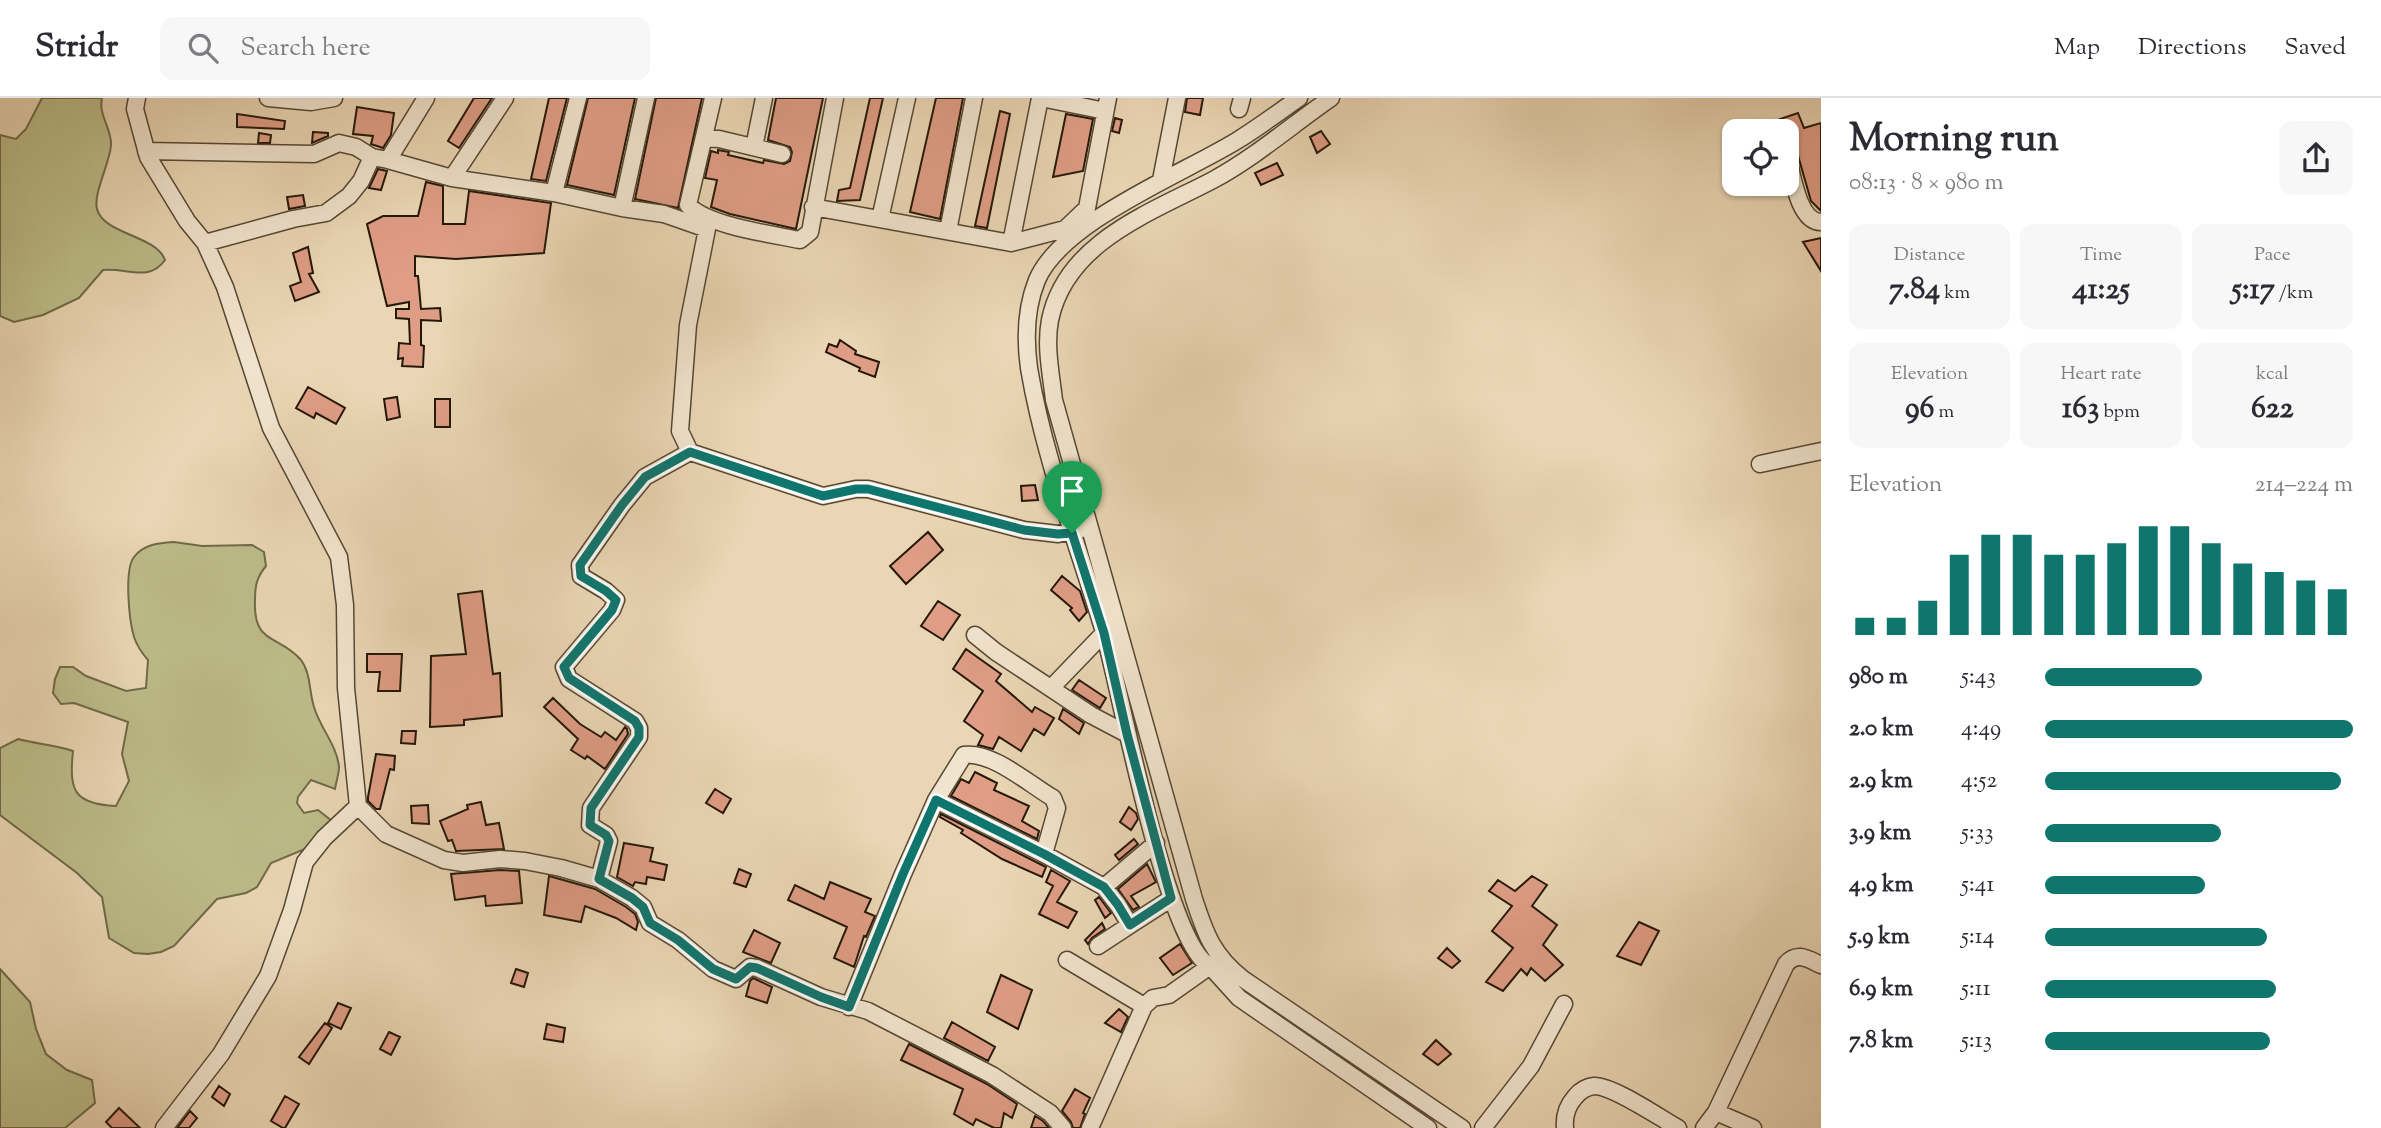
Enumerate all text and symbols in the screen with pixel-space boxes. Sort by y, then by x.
search box [160,17,650,80]
text: Stridr [35,24,118,72]
icon: search [184,29,222,67]
text: Search here [240,30,371,67]
text: Map [2054,31,2100,65]
text: Directions [2138,31,2246,65]
text: Saved [2284,31,2346,65]
text: Morning run [1849,114,2059,168]
map controls [1722,119,1799,196]
button: locate [1722,119,1799,196]
button: share [2279,121,2353,195]
text: 08:13 · 8 × 980 m [1849,167,2004,200]
text: Distance [1894,242,1965,269]
text: Time [2080,242,2122,269]
text: Pace [2254,242,2291,269]
text: 7.84 [1889,269,1940,312]
text: 41:25 [2072,269,2130,312]
text: 5:17 [2231,269,2275,312]
text: km [1940,280,1970,307]
text: /km [2275,280,2313,307]
text: Elevation [1891,361,1968,388]
text: Heart rate [2060,361,2142,388]
text: kcal [2256,361,2289,388]
text: 96 [1905,388,1935,431]
text: 163 [2062,388,2099,431]
text: 622 [2251,388,2294,431]
text: m [1935,399,1954,426]
text: bpm [2099,399,2140,426]
pin [1042,461,1102,533]
text: Elevation [1849,469,1942,502]
text: 214–224 m [2255,469,2353,502]
icon: arrive [1053,472,1091,510]
text: 980 m [1849,661,1908,694]
text: 5:43 [1961,661,1996,694]
text: 2.0 km [1849,713,1914,746]
text: 4:49 [1961,713,2001,746]
text: 2.9 km [1849,765,1913,798]
text: 4:52 [1961,765,1997,798]
text: 3.9 km [1849,817,1911,850]
text: 5:33 [1961,817,1993,850]
text: 4.9 km [1849,869,1914,902]
text: 5:41 [1961,869,1994,902]
text: 5.9 km [1849,921,1910,954]
text: 5:14 [1961,921,1994,954]
text: 6.9 km [1849,973,1913,1006]
text: 5:11 [1961,973,1991,1006]
text: 7.8 km [1849,1025,1913,1058]
text: 5:13 [1961,1025,1992,1058]

